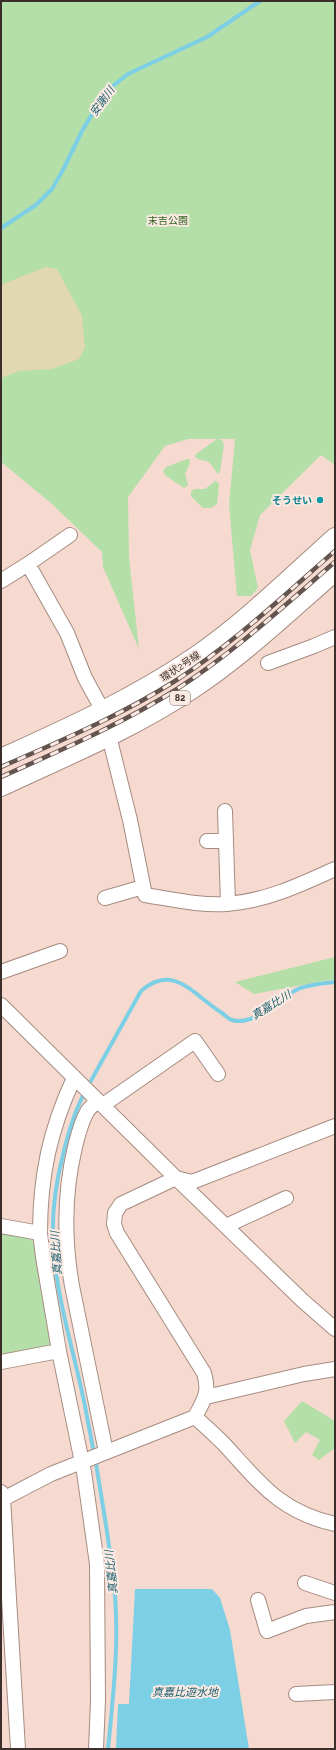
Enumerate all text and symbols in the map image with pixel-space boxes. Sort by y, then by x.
water label: 安謝川 [87,83,118,118]
park label: 末吉公園 [148,215,188,226]
place label: そうせい [272,495,312,506]
marker: そうせい [315,495,325,505]
street label: 環状2号線 [158,649,202,684]
road number: 82 [170,691,190,705]
water label: 真嘉比川 [249,988,294,1023]
water label: 真嘉比川 [48,1230,65,1275]
water label: 真嘉比川 [103,1548,120,1595]
water label: 真嘉比遊水地 [152,1686,219,1699]

